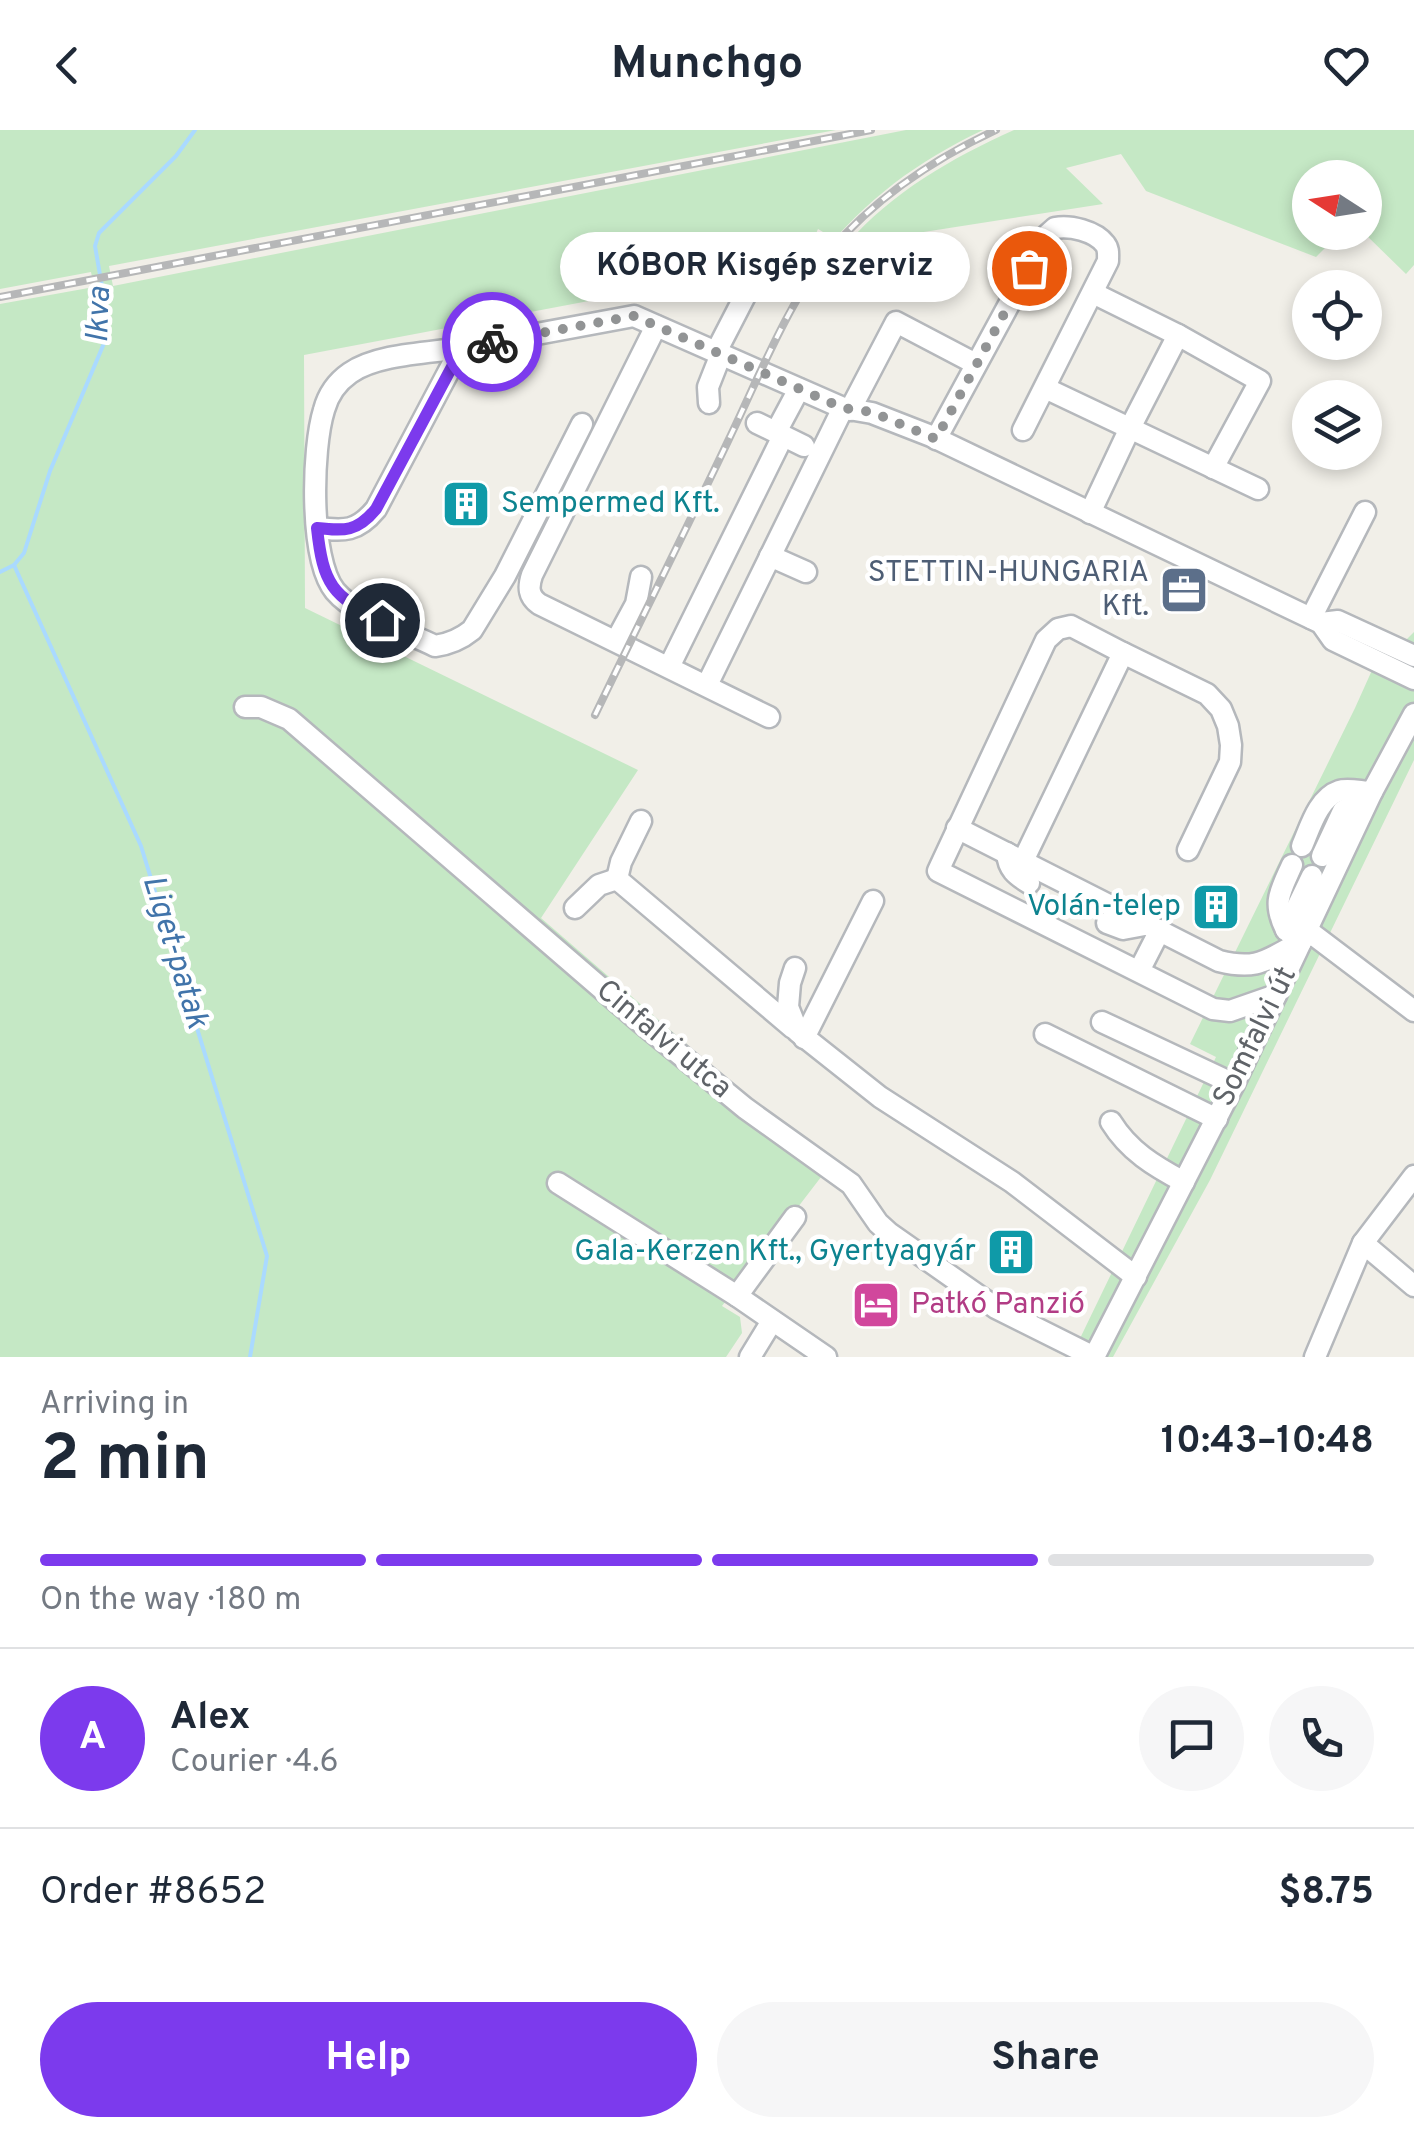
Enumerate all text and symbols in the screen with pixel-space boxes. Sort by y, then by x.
text: Munchgo [611,37,803,94]
icon: back [40,38,95,93]
icon: heart [1319,38,1374,93]
north arrow [1292,160,1382,250]
map controls [1292,160,1382,470]
pin [987,226,1072,311]
callout: KÓBOR Kisgép szerviz [559,233,969,303]
icon: bag [1002,241,1057,296]
text: KÓBOR Kisgép szerviz [596,247,934,287]
button: locate [1292,270,1382,360]
water label: Ikva [79,286,121,344]
courier [442,292,542,392]
icon: bike [465,315,520,370]
button: layers [1292,380,1382,470]
building icon: Sempermed Kft. [440,478,492,530]
place label: Sempermed Kft. [501,486,720,523]
place label: STETTIN-HUNGARIA Kft. [868,555,1149,626]
office icon: STETTIN-HUNGARIA Kft. [1158,564,1210,616]
pin [340,578,425,663]
icon: home [355,593,410,648]
water label: Liget-patak [132,871,216,1034]
building icon: Volán-telep [1190,881,1242,933]
place label: Volán-telep [1027,889,1181,926]
street label: Somfalvi út [1206,961,1306,1113]
street label: Cinfalvi utca [588,973,738,1107]
building icon: Gala-Kerzen Kft., Gyertyagyár [985,1226,1037,1278]
place label: Gala-Kerzen Kft., Gyertyagyár [574,1234,976,1271]
hotel icon: Patkó Panzió [850,1279,902,1331]
place label: Patkó Panzió [911,1287,1085,1324]
text: Arriving in [40,1385,189,1425]
text: 10:43–10:48 [1161,1418,1374,1467]
text: 2 min [40,1421,210,1503]
text: On the way · 180 m [40,1581,301,1621]
button: chat [1139,1686,1244,1791]
button: phone [1269,1686,1374,1791]
text: Alex [170,1694,250,1743]
text: A [79,1714,106,1763]
text: Courier · 4.6 [170,1743,339,1783]
text: Order #8652 [40,1869,266,1918]
text: $8.75 [1278,1869,1374,1918]
button: Help [40,2002,697,2117]
button: Share [717,2002,1374,2117]

